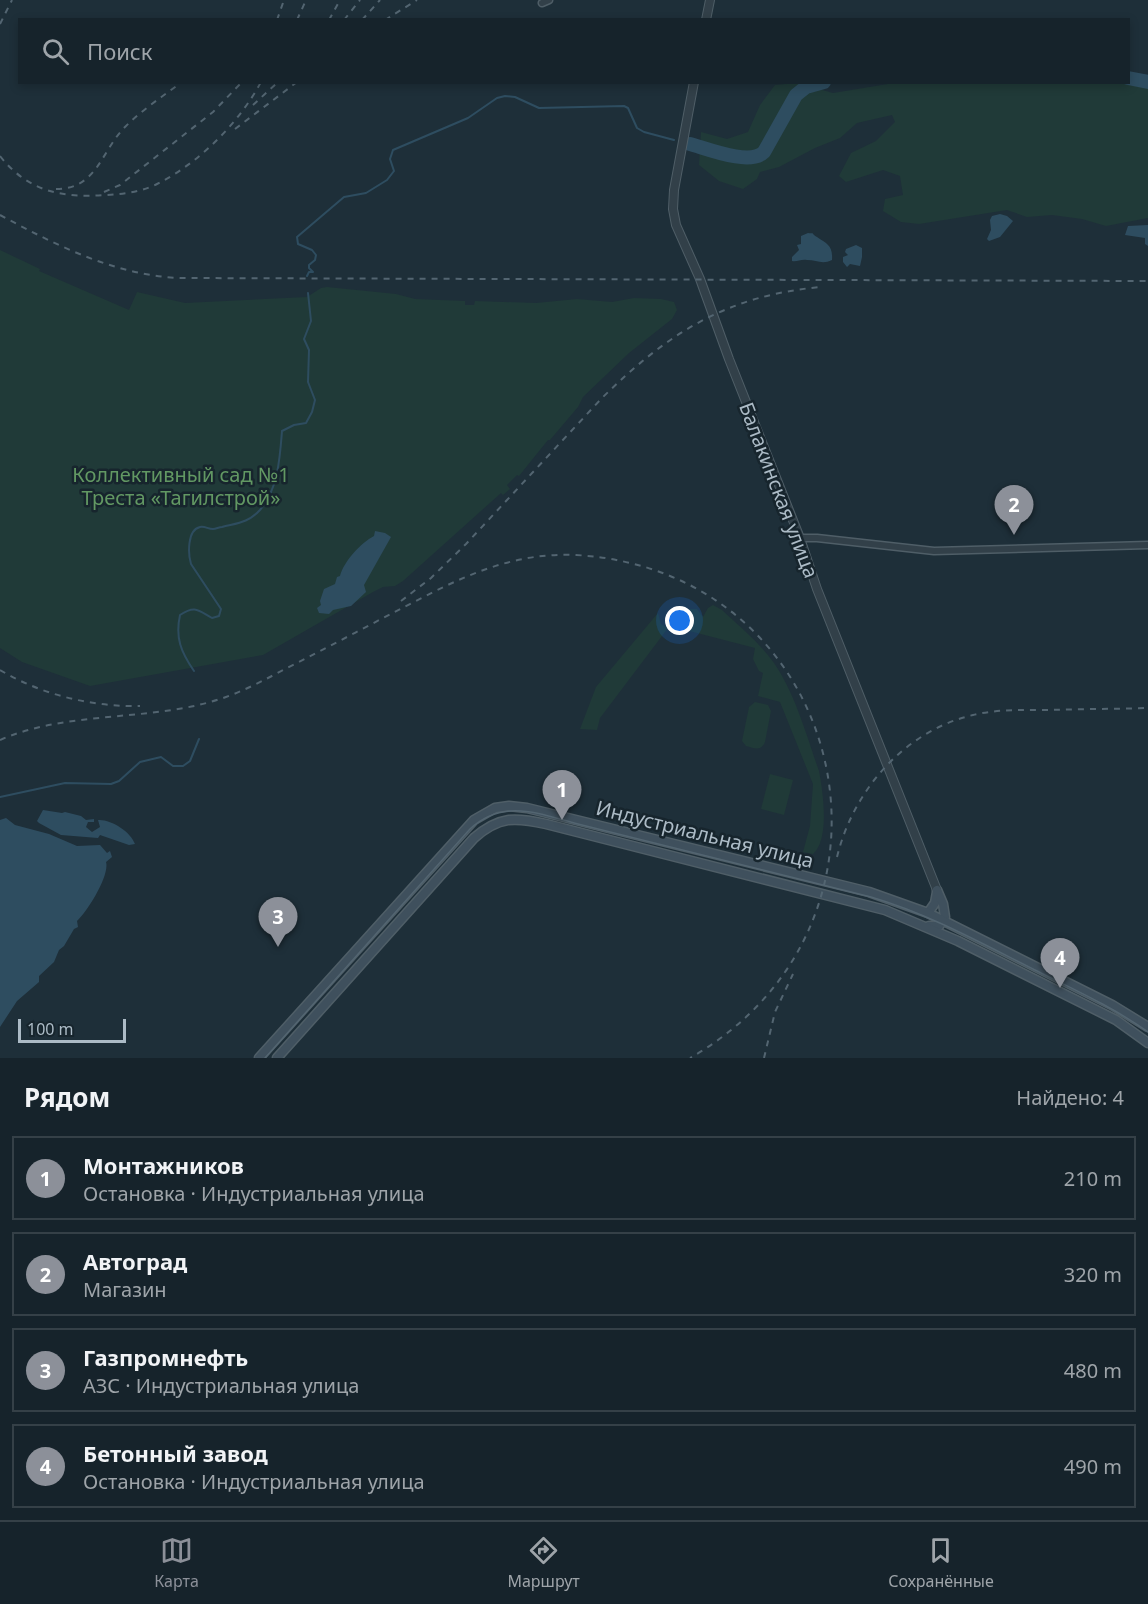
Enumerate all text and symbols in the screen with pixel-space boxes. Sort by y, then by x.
search box [18,18,1130,84]
icon: search [39,35,72,68]
text: Поиск [87,36,152,66]
street label: Балакинская улица [733,398,825,582]
park label: Коллективный сад №1 Треста «Тагилстрой» [72,461,290,511]
pin: 2 [994,486,1034,535]
your location [665,606,694,635]
pin: 1 [542,770,582,820]
street label: Индустриальная улица [593,794,817,874]
pin: 3 [258,898,298,947]
pin: 4 [1040,938,1080,988]
scale bar [18,1016,126,1044]
text: 100 m [27,1018,74,1040]
text: Рядом [24,1079,110,1115]
text: Найдено: 4 [1016,1084,1124,1111]
text: Монтажников [83,1150,244,1180]
text: 1 [40,1165,51,1192]
text: 210 m [1064,1165,1122,1192]
text: Остановка · Индустриальная улица [83,1180,425,1207]
text: Автоград [83,1246,187,1276]
text: 2 [40,1261,51,1288]
text: 320 m [1064,1261,1122,1288]
text: Магазин [83,1276,167,1303]
text: Газпромнефть [83,1342,248,1372]
text: 3 [40,1357,51,1384]
text: 480 m [1064,1357,1122,1384]
text: АЗС · Индустриальная улица [83,1372,359,1399]
text: Бетонный завод [83,1438,268,1468]
text: 4 [40,1453,51,1480]
text: 490 m [1064,1453,1122,1480]
text: Остановка · Индустриальная улица [83,1468,425,1495]
tab: Карта [154,1534,199,1592]
tab: Маршрут [507,1534,580,1592]
tab: Сохранённые [888,1534,994,1592]

